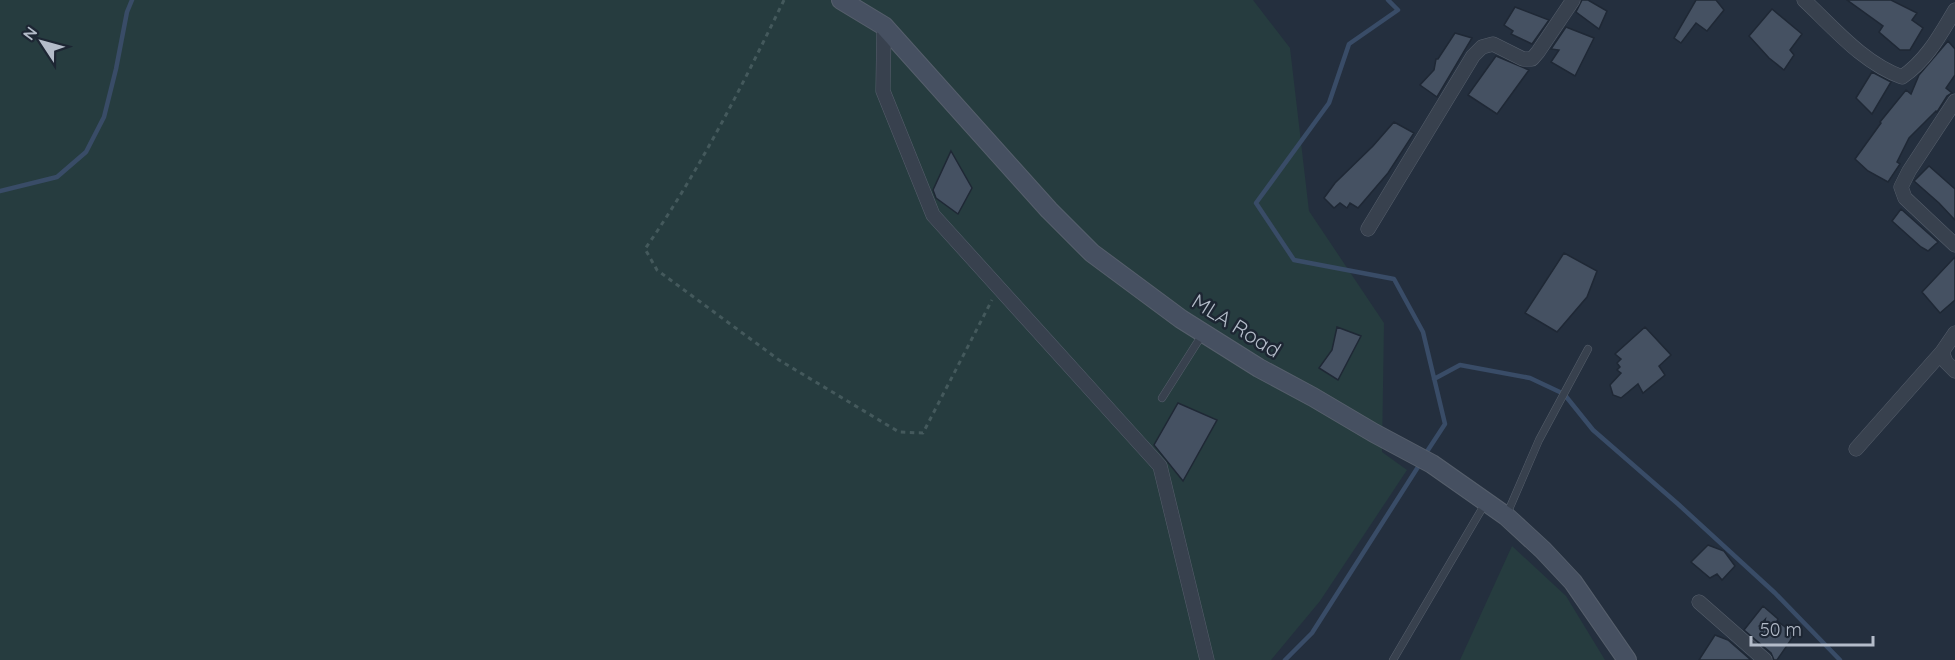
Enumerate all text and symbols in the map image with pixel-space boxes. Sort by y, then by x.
north arrow [12,12,72,72]
text: N [18,23,41,44]
street label: MLA Road [1187,288,1286,363]
scale bar [1751,609,1872,647]
text: 50 m [1760,618,1802,641]

